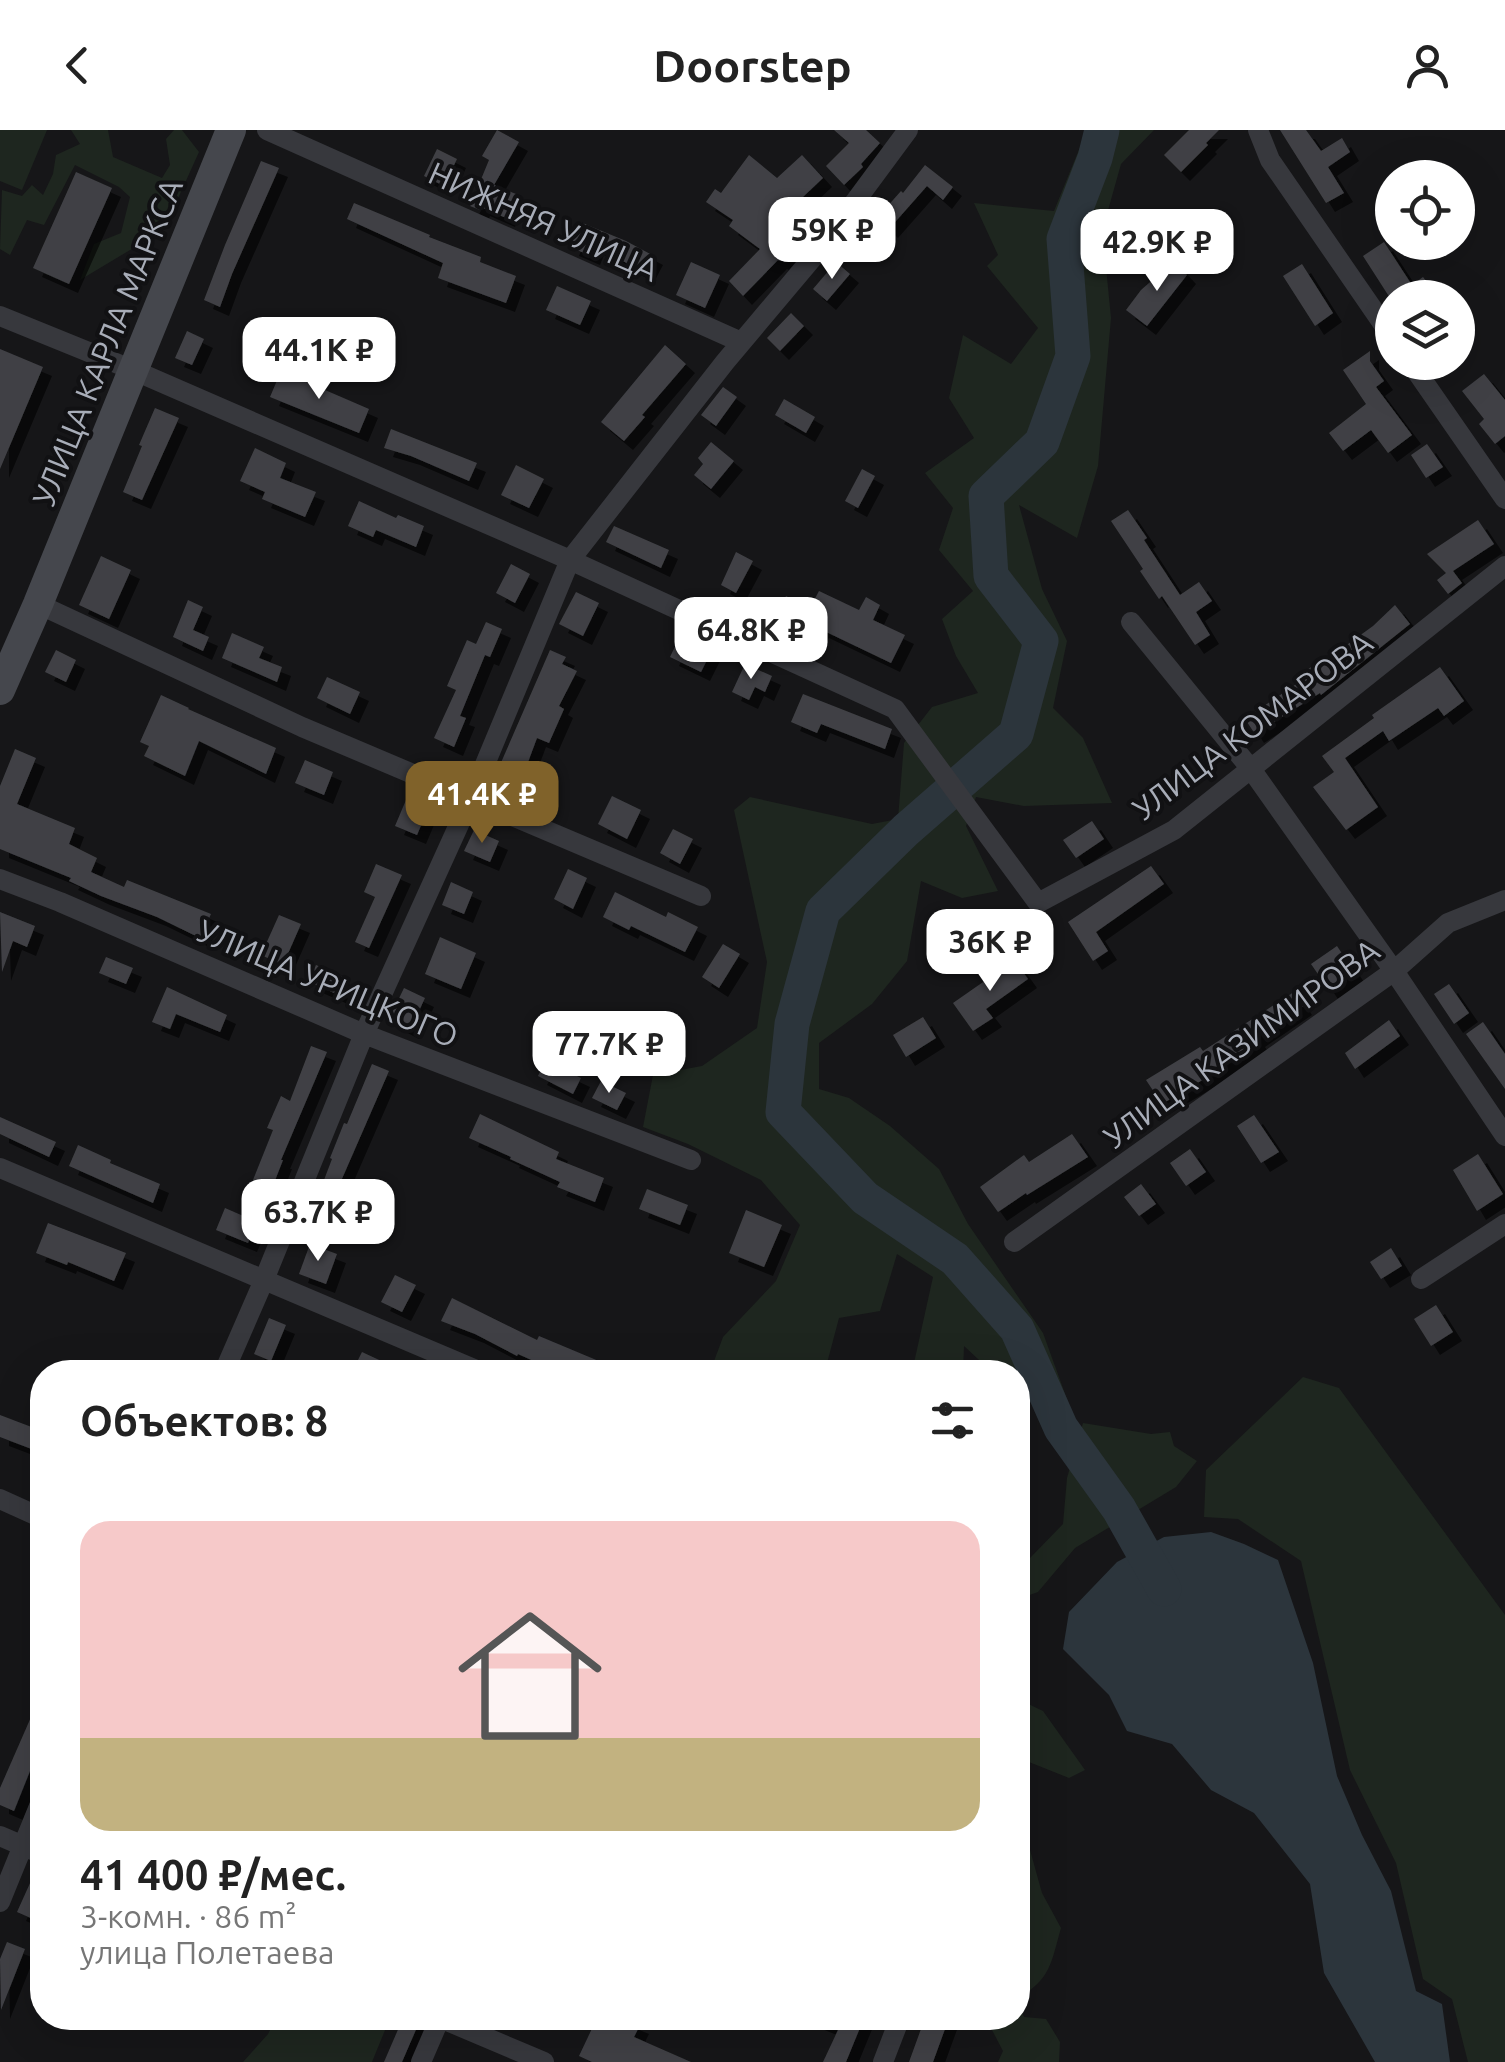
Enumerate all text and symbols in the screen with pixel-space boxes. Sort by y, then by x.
icon: back [50,38,105,93]
icon: person [1400,38,1455,93]
text: Doorstep [653,40,852,91]
street label: НИЖНЯЯ УЛИЦА [423,154,665,288]
map controls [1375,160,1475,380]
button: locate [1375,160,1475,260]
street label: УЛИЦА КАРЛА МАРКСА [25,173,189,511]
pin: 59K ₽ [762,197,902,282]
pin: 42.9K ₽ [1065,209,1249,294]
text: 59K ₽ [790,211,874,247]
text: 42.9K ₽ [1103,223,1211,259]
button: layers [1375,280,1475,380]
pin: 44.1K ₽ [227,317,411,402]
text: 44.1K ₽ [265,331,373,367]
pin: 64.8K ₽ [659,597,843,682]
text: 64.8K ₽ [697,611,805,647]
street label: УЛИЦА КОМАРОВА [1125,623,1379,827]
pin: 41.4K ₽ [390,761,574,846]
text: 41.4K ₽ [428,775,536,811]
pin: 36K ₽ [920,909,1060,994]
street label: УЛИЦА УРИЦКОГО [193,912,463,1054]
text: 36K ₽ [948,923,1032,959]
street label: УЛИЦА КАЗИМИРОВА [1097,931,1386,1155]
pin: 77.7K ₽ [517,1011,701,1096]
text: 77.7K ₽ [555,1025,663,1061]
pin: 63.7K ₽ [226,1179,410,1264]
text: 63.7K ₽ [264,1193,372,1229]
icon: filters [925,1393,980,1448]
text: Объектов: 8 [80,1397,328,1444]
icon: home [440,1586,620,1766]
text: 41 400 ₽/мес. [80,1851,346,1898]
text: 3-комн. · 86 m² [80,1898,297,1934]
text: улица Полетаева [80,1934,335,1970]

